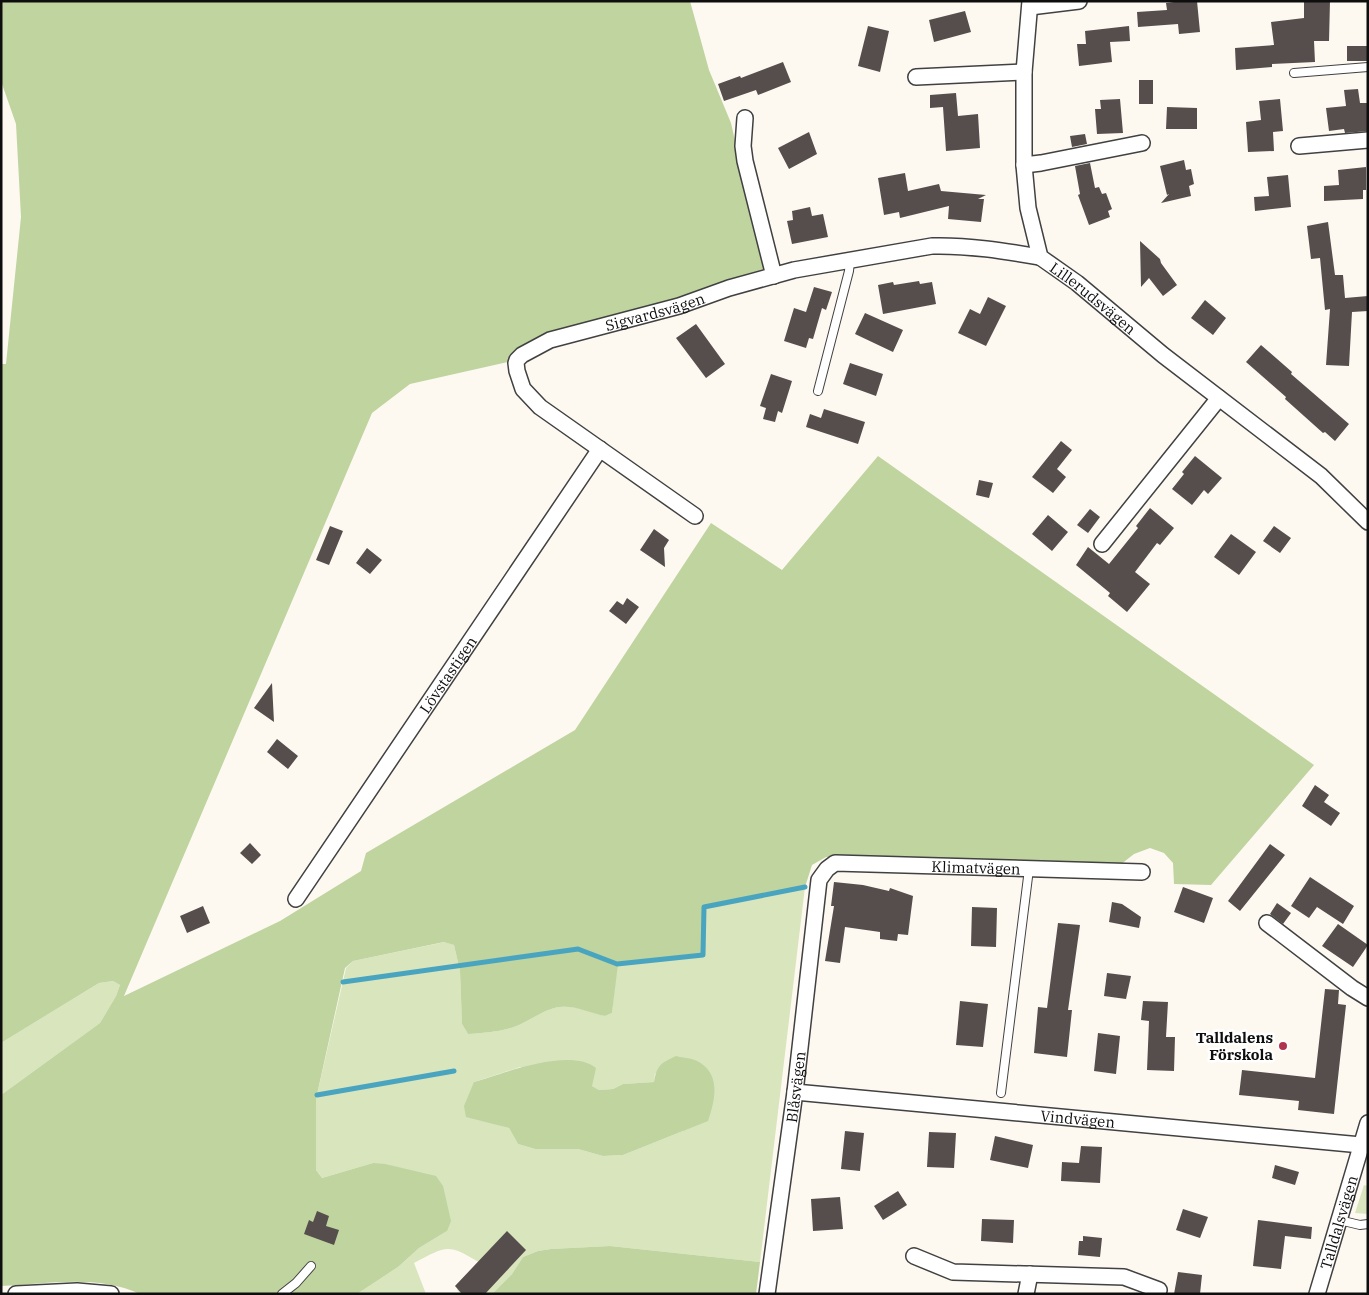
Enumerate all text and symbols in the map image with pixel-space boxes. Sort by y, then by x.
street label: Lillerudsvägen [1047,258,1140,338]
street label: Sigvardsvägen [603,288,708,335]
street label: Lövstastigen [415,632,481,717]
street label: Klimatvägen [931,856,1021,878]
place label: Talldalens Förskola [1196,1028,1273,1064]
marker: Talldalens Förskola [1277,1040,1289,1052]
street label: Blåsvägen [781,1050,809,1124]
street label: Vindvägen [1040,1106,1116,1131]
street label: Talldalsvägen [1315,1172,1362,1271]

